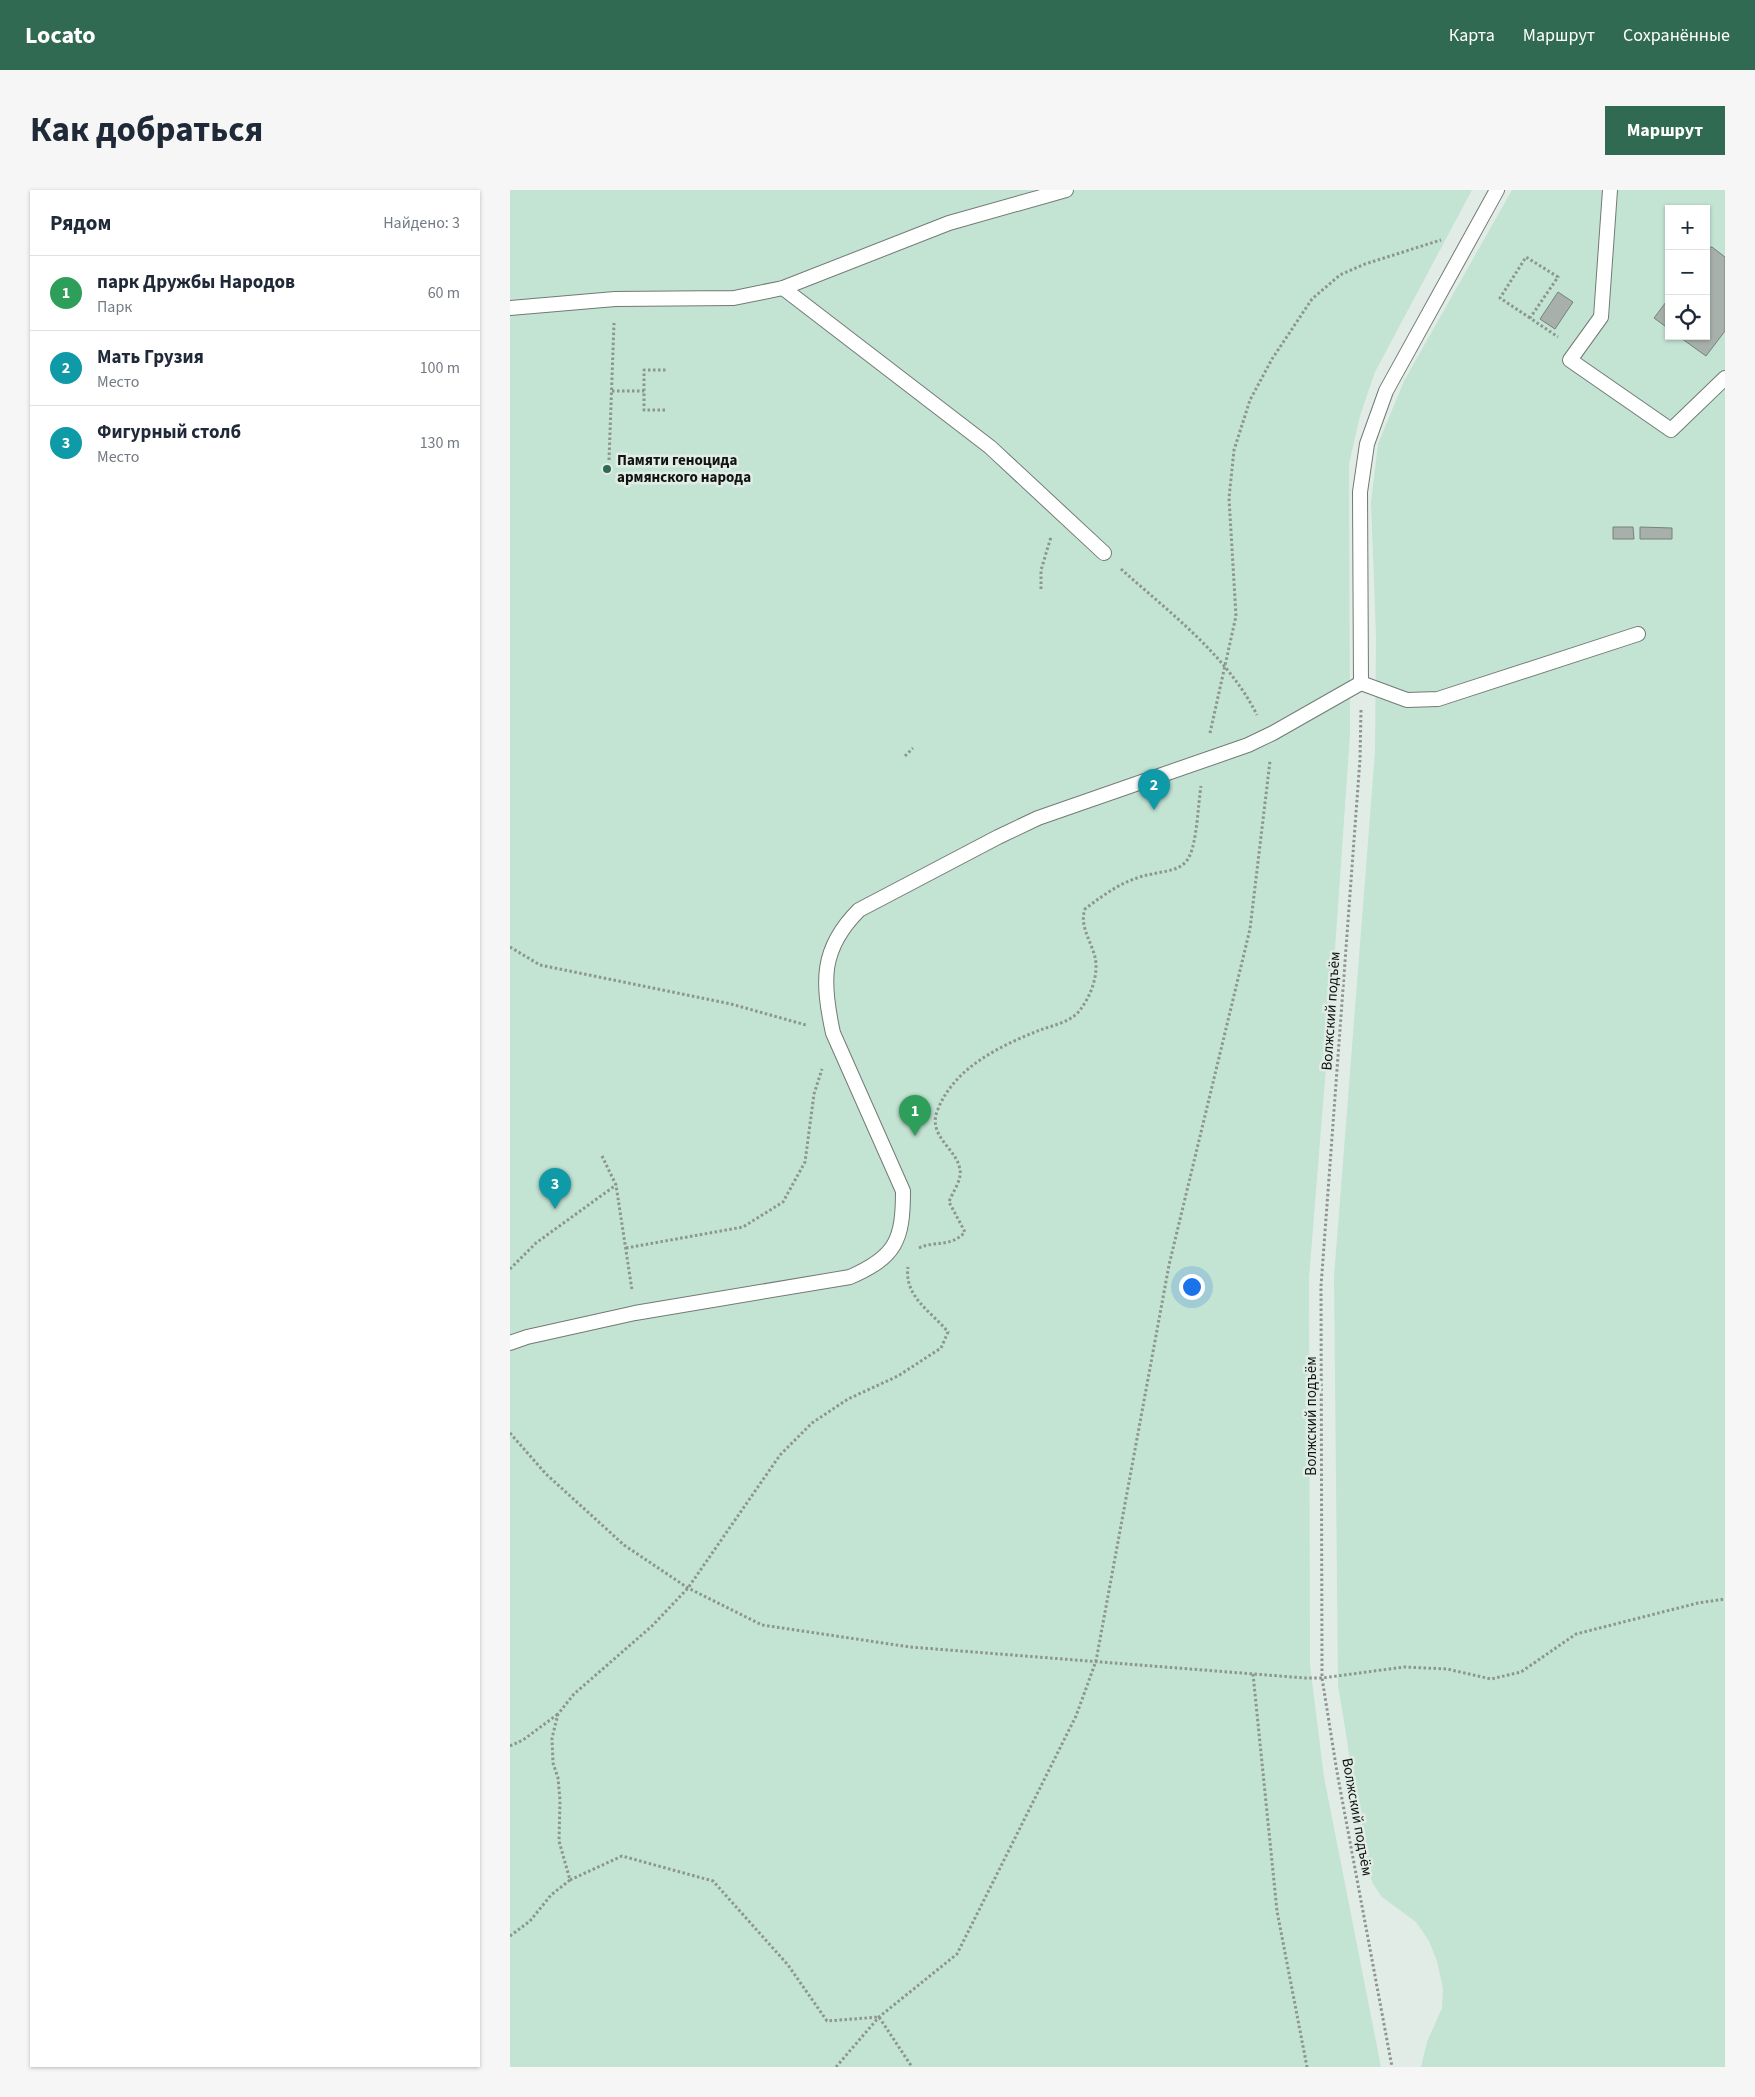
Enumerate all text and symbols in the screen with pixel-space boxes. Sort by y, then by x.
text: Locato [25,18,96,53]
text: Карта [1449,23,1495,48]
text: Маршрут [1523,23,1595,48]
text: Сохранённые [1623,23,1730,48]
text: Как добраться [30,105,263,155]
button: Маршрут [1605,106,1725,155]
map controls [1665,205,1710,340]
button: + [1665,205,1710,250]
text: Рядом [50,208,111,238]
text: Найдено: 3 [383,212,460,234]
button: − [1665,250,1710,295]
text: парк Дружбы Народов [97,269,295,296]
text: 1 [62,282,70,304]
text: 60 m [428,282,460,304]
button: locate [1665,295,1710,340]
text: Парк [97,296,132,318]
text: Мать Грузия [97,344,204,371]
text: 2 [62,357,70,379]
text: 100 m [420,357,460,379]
text: Место [97,371,140,393]
text: Фигурный столб [97,419,241,446]
text: 3 [62,432,70,454]
text: 130 m [420,432,460,454]
text: Место [97,446,140,468]
place label: Памяти геноцида армянского народа [617,450,751,488]
marker: Памяти геноцида армянского народа [601,463,613,475]
pin: 2 [1138,769,1170,810]
street label: Волжский подъём [1316,951,1346,1071]
pin: 1 [899,1095,931,1136]
pin: 3 [539,1168,571,1209]
your location [1179,1274,1205,1300]
street label: Волжский подъём [1301,1356,1322,1476]
street label: Волжский подъём [1336,1756,1378,1878]

